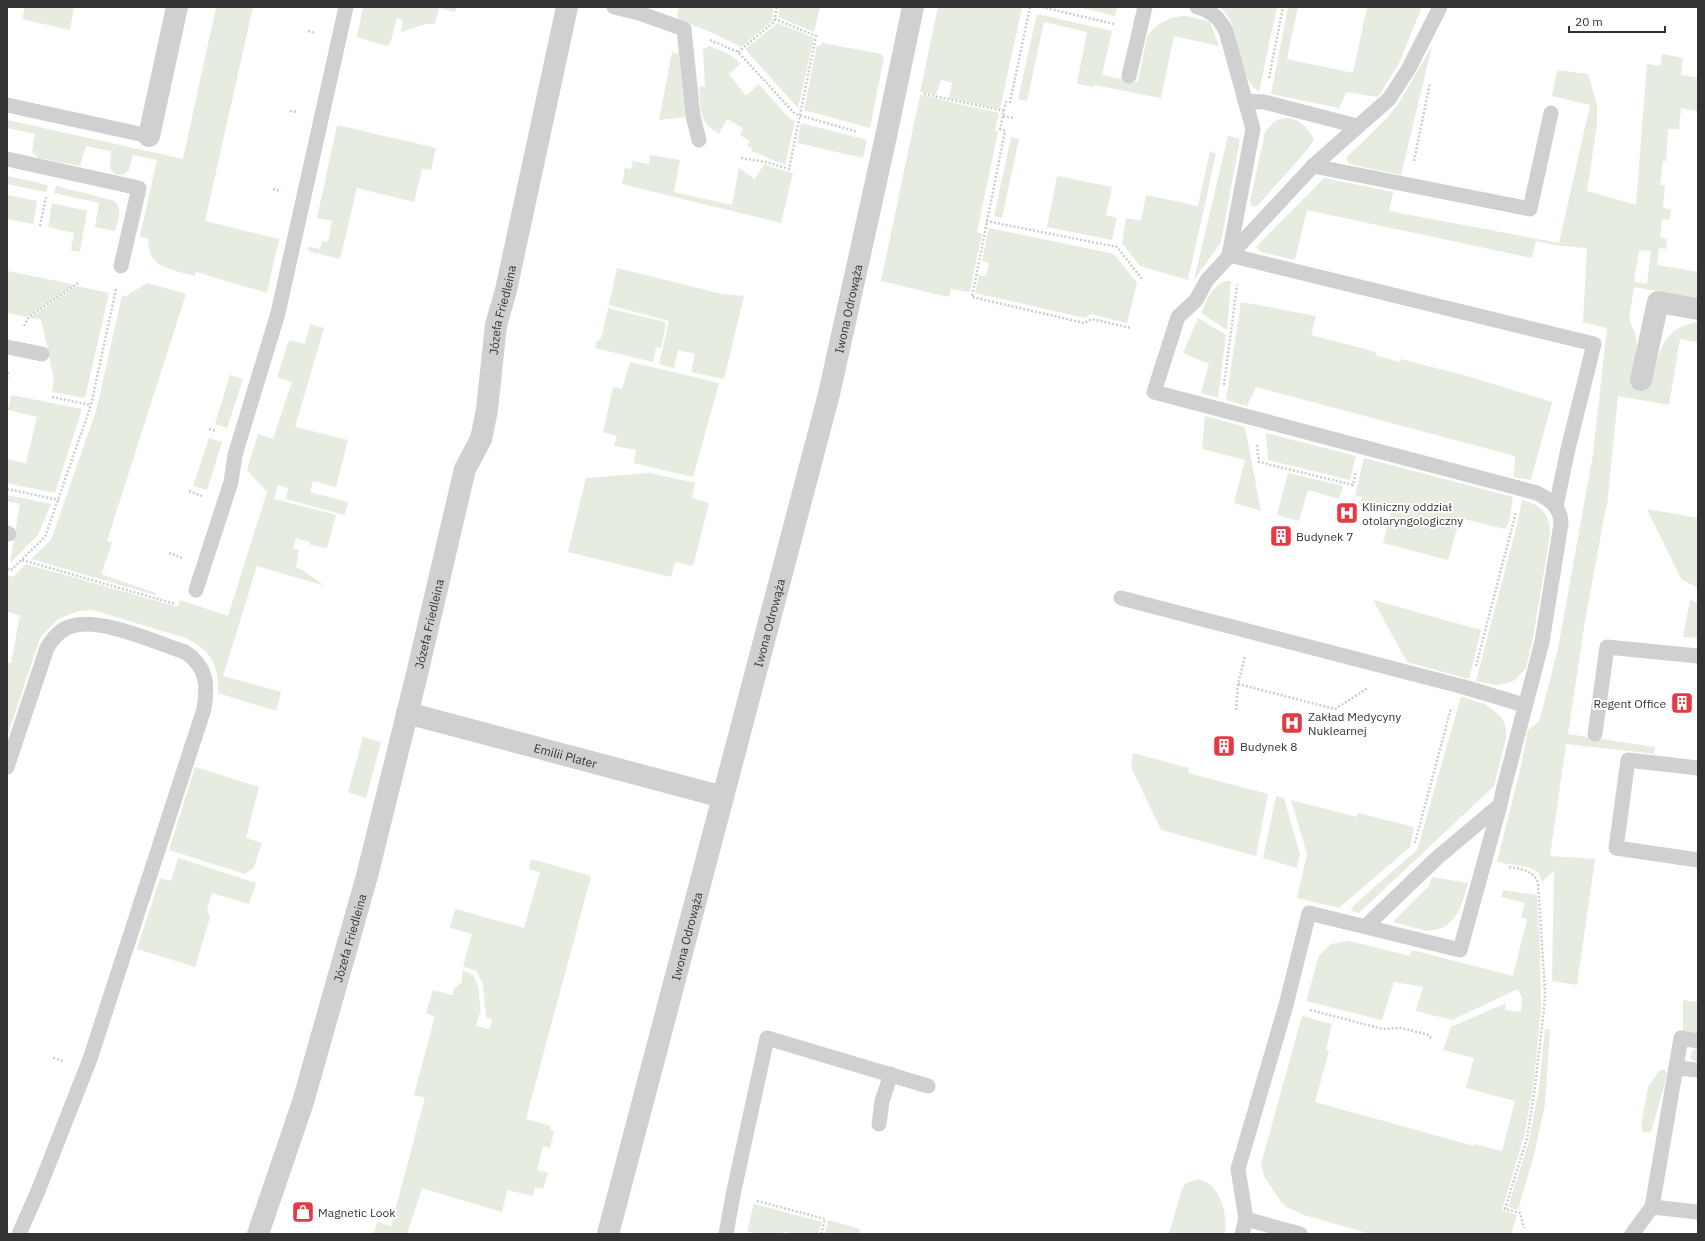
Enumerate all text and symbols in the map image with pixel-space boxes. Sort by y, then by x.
scale bar [1569,8,1665,34]
text: 20 m [1575,14,1603,29]
street label: Iwona Odrowąża [831,262,865,355]
street label: Józefa Friedleina [485,263,519,355]
place label: Kliniczny oddział otolaryngologiczny [1362,499,1463,528]
hospital icon: Kliniczny oddział otolaryngologiczny [1334,500,1360,526]
building icon: Budynek 7 [1268,523,1294,549]
place label: Budynek 7 [1296,529,1353,544]
street label: Iwona Odrowąża [750,576,788,669]
street label: Józefa Friedleina [411,577,447,670]
building icon: Regent Office [1669,690,1695,716]
place label: Regent Office [1593,696,1666,711]
place label: Zakład Medycyny Nuklearnej [1308,709,1401,738]
hospital icon: Zakład Medycyny Nuklearnej [1279,710,1305,736]
building icon: Budynek 8 [1211,733,1237,759]
place label: Budynek 8 [1240,739,1297,754]
street label: Emilii Plater [532,740,599,771]
street label: Iwona Odrowąża [668,890,705,982]
street label: Józefa Friedleina [330,891,369,984]
shop icon: Magnetic Look [290,1199,316,1225]
place label: Magnetic Look [318,1205,396,1220]

